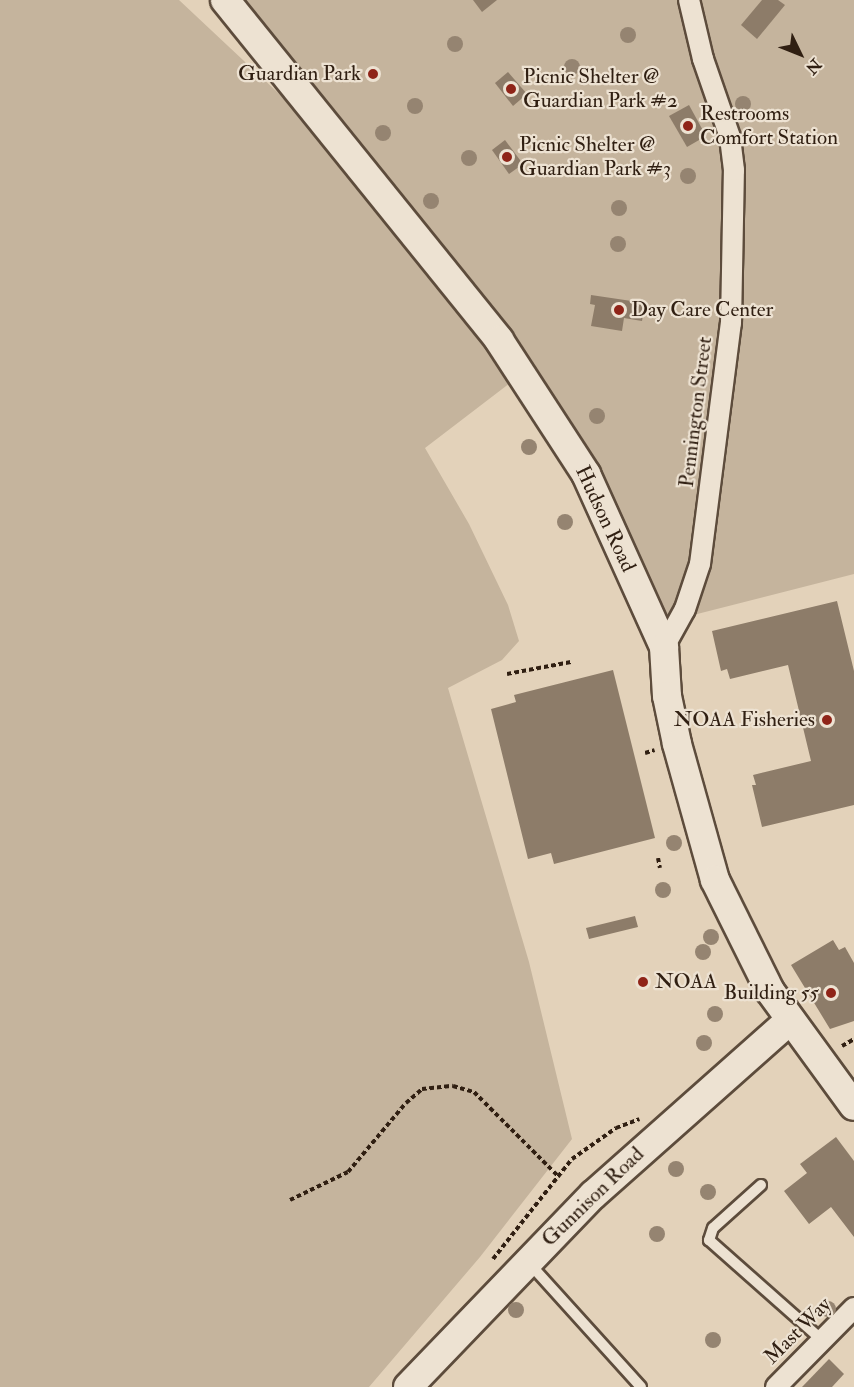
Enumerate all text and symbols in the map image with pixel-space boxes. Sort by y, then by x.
north arrow [770,24,830,84]
text: N [801,54,825,78]
place label: Guardian Park [238,61,361,87]
place label: Picnic Shelter @ Guardian Park #2 [523,64,678,114]
marker: Guardian Park [366,67,380,81]
marker: Picnic Shelter @ Guardian Park #2 [504,82,518,96]
place label: Restrooms Comfort Station [700,101,838,151]
marker: Restrooms Comfort Station [681,119,695,133]
place label: Picnic Shelter @ Guardian Park #3 [519,132,671,182]
marker: Picnic Shelter @ Guardian Park #3 [500,150,514,164]
place label: Day Care Center [631,297,773,323]
marker: Day Care Center [612,303,626,317]
street label: Pennington Street [674,335,718,489]
street label: Hudson Road [569,462,641,576]
place label: NOAA Fisheries [674,707,815,733]
marker: NOAA Fisheries [820,713,834,727]
place label: NOAA [655,969,717,995]
marker: NOAA [636,975,650,989]
place label: Building 55 [724,980,819,1006]
marker: Building 55 [824,986,838,1000]
street label: Gunnison Road [537,1142,649,1252]
street label: Mast Way [759,1292,837,1370]

